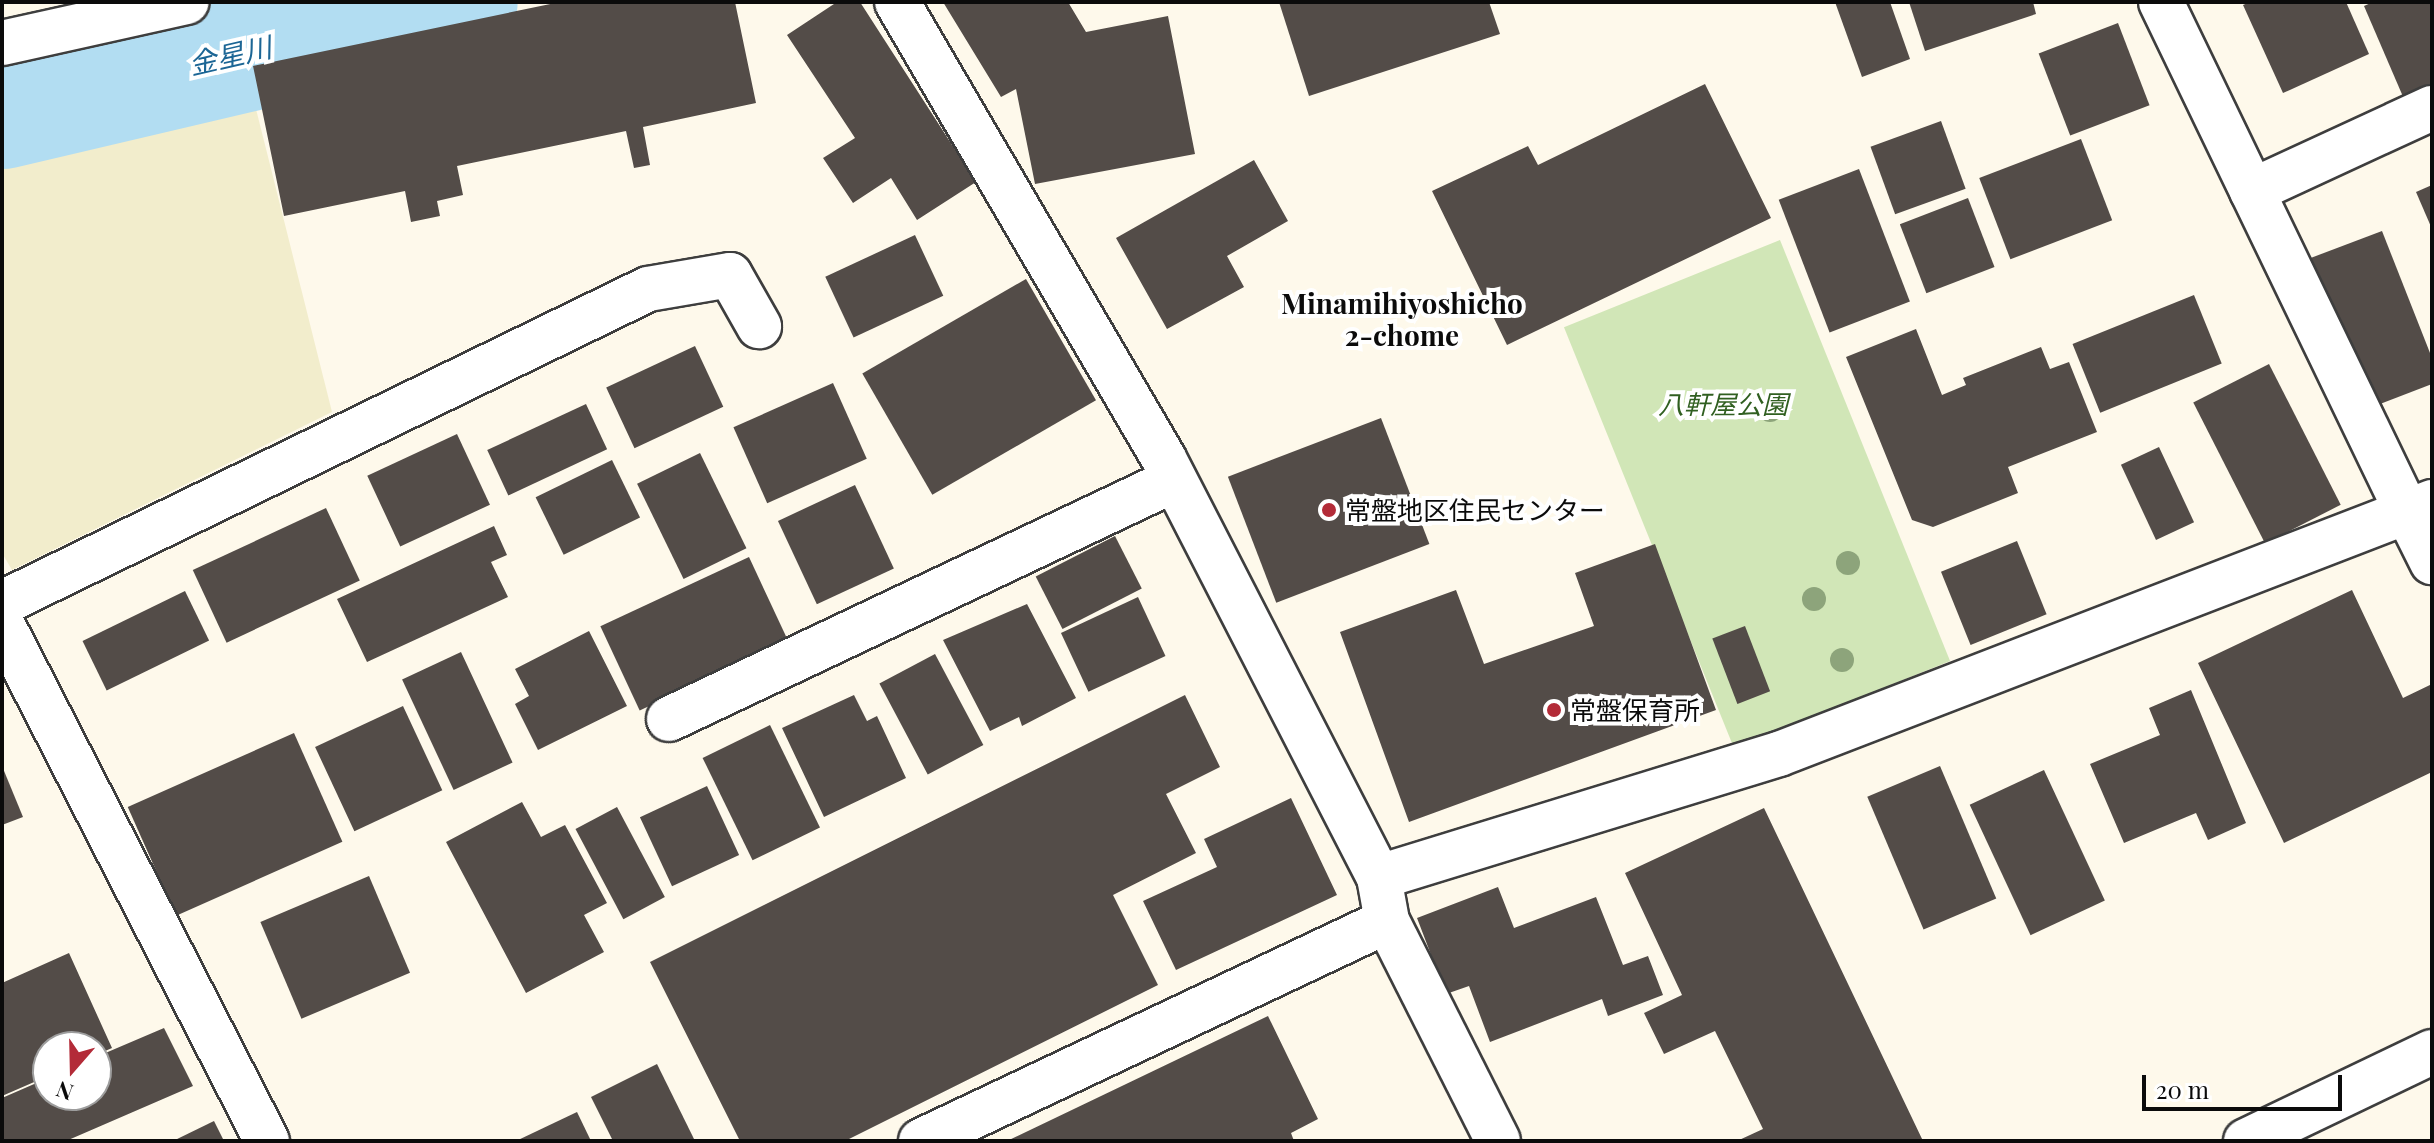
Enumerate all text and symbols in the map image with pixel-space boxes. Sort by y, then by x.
water label: 金星川 [185,29,275,81]
district label: Minamihiyoshicho 2-chome [1281,286,1523,352]
park label: 八軒屋公園 [1658,388,1788,420]
place label: 常盤地区住民センター [1345,494,1605,526]
marker: 常盤地区住民センター [1320,501,1338,519]
place label: 常盤保育所 [1570,694,1700,726]
marker: 常盤保育所 [1545,701,1563,719]
north arrow [32,1031,112,1111]
scale bar [2146,1059,2346,1109]
text: 20 m [2156,1073,2209,1105]
text: N [52,1075,77,1108]

